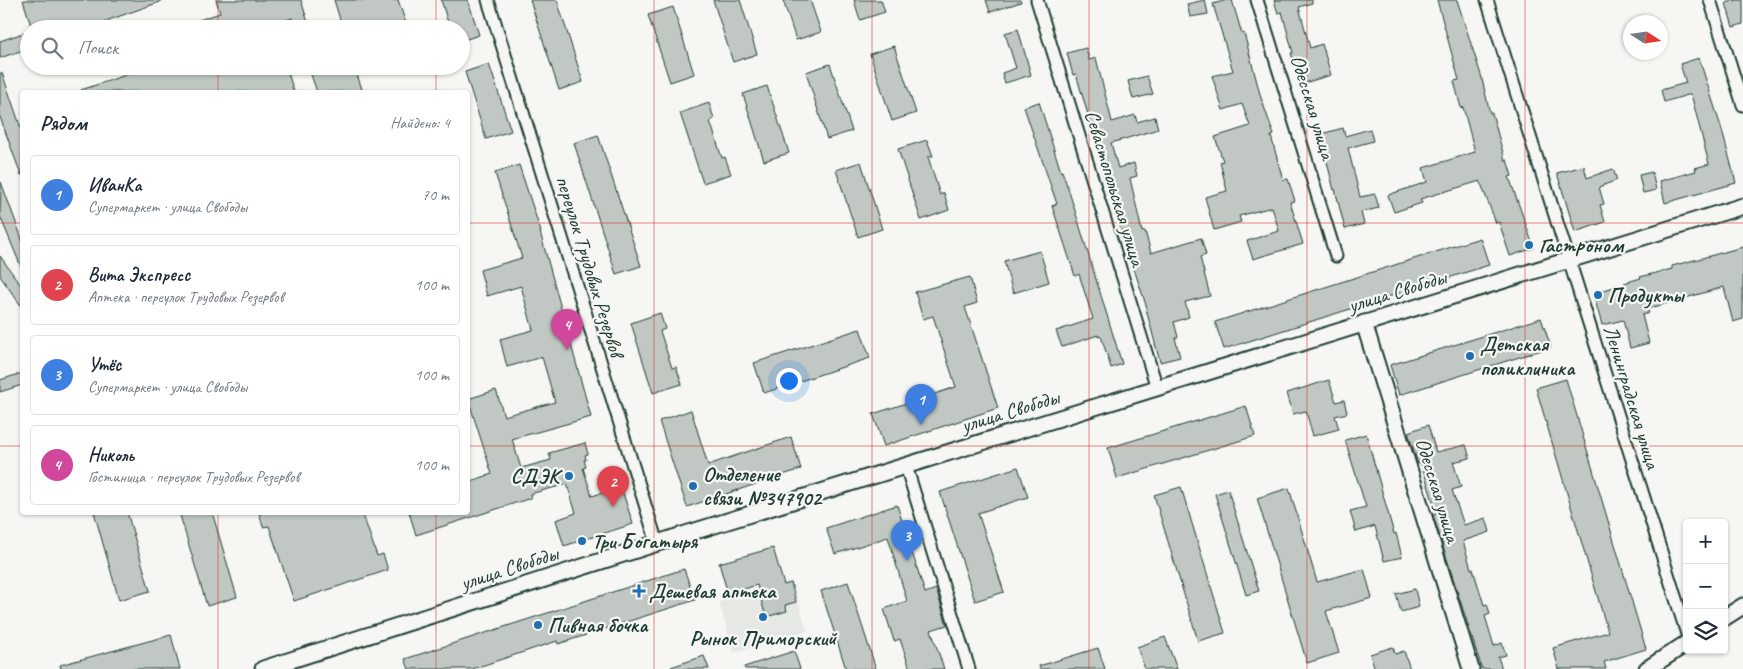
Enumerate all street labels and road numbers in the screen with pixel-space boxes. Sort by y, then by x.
street label: Одесская улица [1285,52,1342,165]
street label: Севастопольская улица [1079,107,1152,271]
street label: переулок Трудовых Резервов [550,172,631,363]
street label: улица Свободы [1343,263,1451,319]
street label: Ленинградская улица [1598,322,1667,473]
street label: улица Свободы [956,383,1064,439]
street label: Одесская улица [1410,435,1467,548]
street label: улица Свободы [455,539,563,597]

